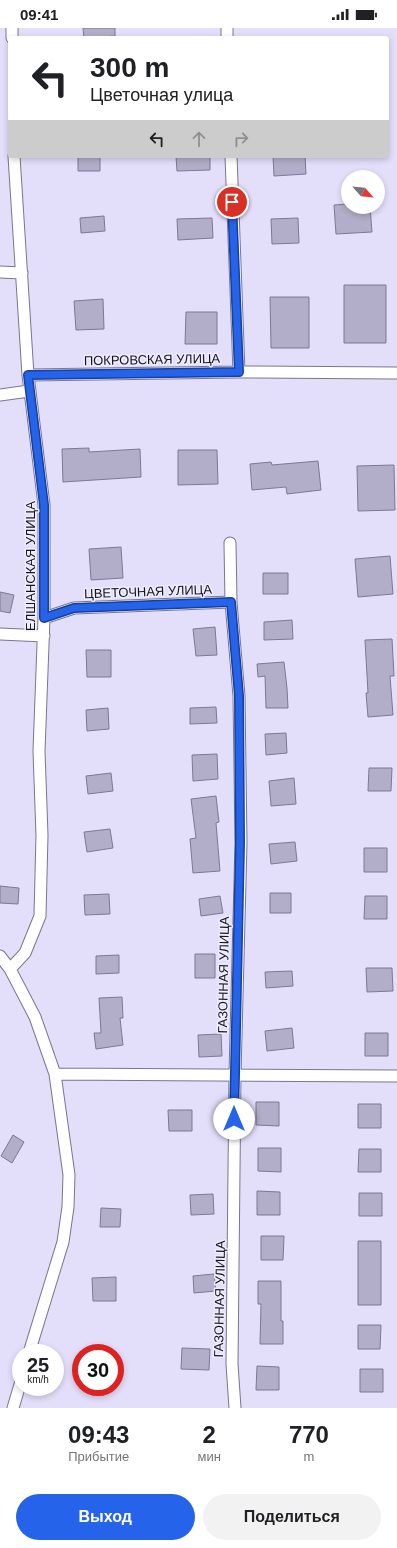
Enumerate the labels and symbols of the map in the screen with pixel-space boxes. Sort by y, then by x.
north arrow [341,170,385,214]
pin [215,185,249,219]
street label: ПОКРОВСКАЯ УЛИЦА [84,351,221,368]
street label: ЕЛШАНСКАЯ УЛИЦА [23,501,38,631]
street label: ЦВЕТОЧНАЯ УЛИЦА [84,582,212,601]
street label: ГАЗОННАЯ УЛИЦА [215,916,232,1034]
position arrow [213,1098,255,1140]
street label: ГАЗОННАЯ УЛИЦА [211,1240,228,1358]
speed limit sign: 30 [72,1344,124,1396]

